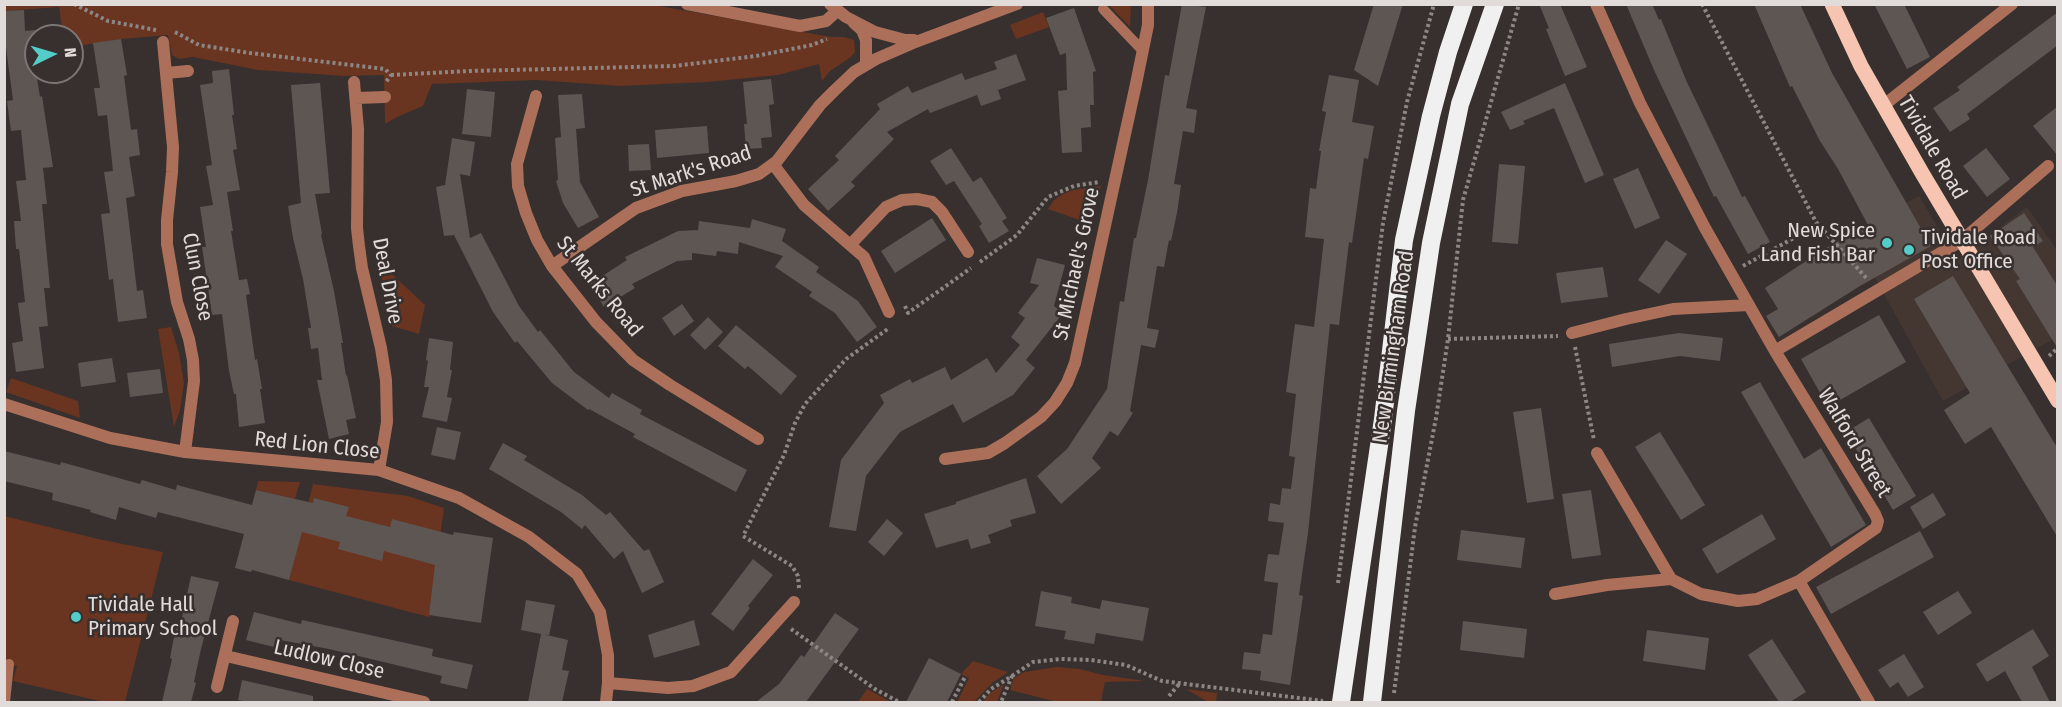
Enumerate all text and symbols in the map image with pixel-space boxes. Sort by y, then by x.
north arrow [24,24,84,84]
text: N [61,47,80,58]
street label: Tividale Road [1892,92,1972,204]
street label: St Mark's Road [627,141,755,203]
street label: St Michael's Grove [1048,185,1106,343]
place label: New Spice Land Fish Bar [1760,218,1875,268]
place label: Tividale Road Post Office [1921,225,2036,275]
street label: Clun Close [176,231,218,323]
street label: St Marks Road [551,232,647,342]
street label: Deal Drive [366,236,408,326]
marker: New Spice Land Fish Bar [1880,236,1894,250]
marker: Tividale Road Post Office [1902,243,1916,257]
street label: New Birmingham Road [1368,249,1420,445]
street label: Walford Street [1812,384,1896,502]
street label: Red Lion Close [253,427,381,465]
place label: Tividale Hall Primary School [88,592,217,642]
marker: Tividale Hall Primary School [69,610,83,624]
street label: Ludlow Close [271,635,387,685]

